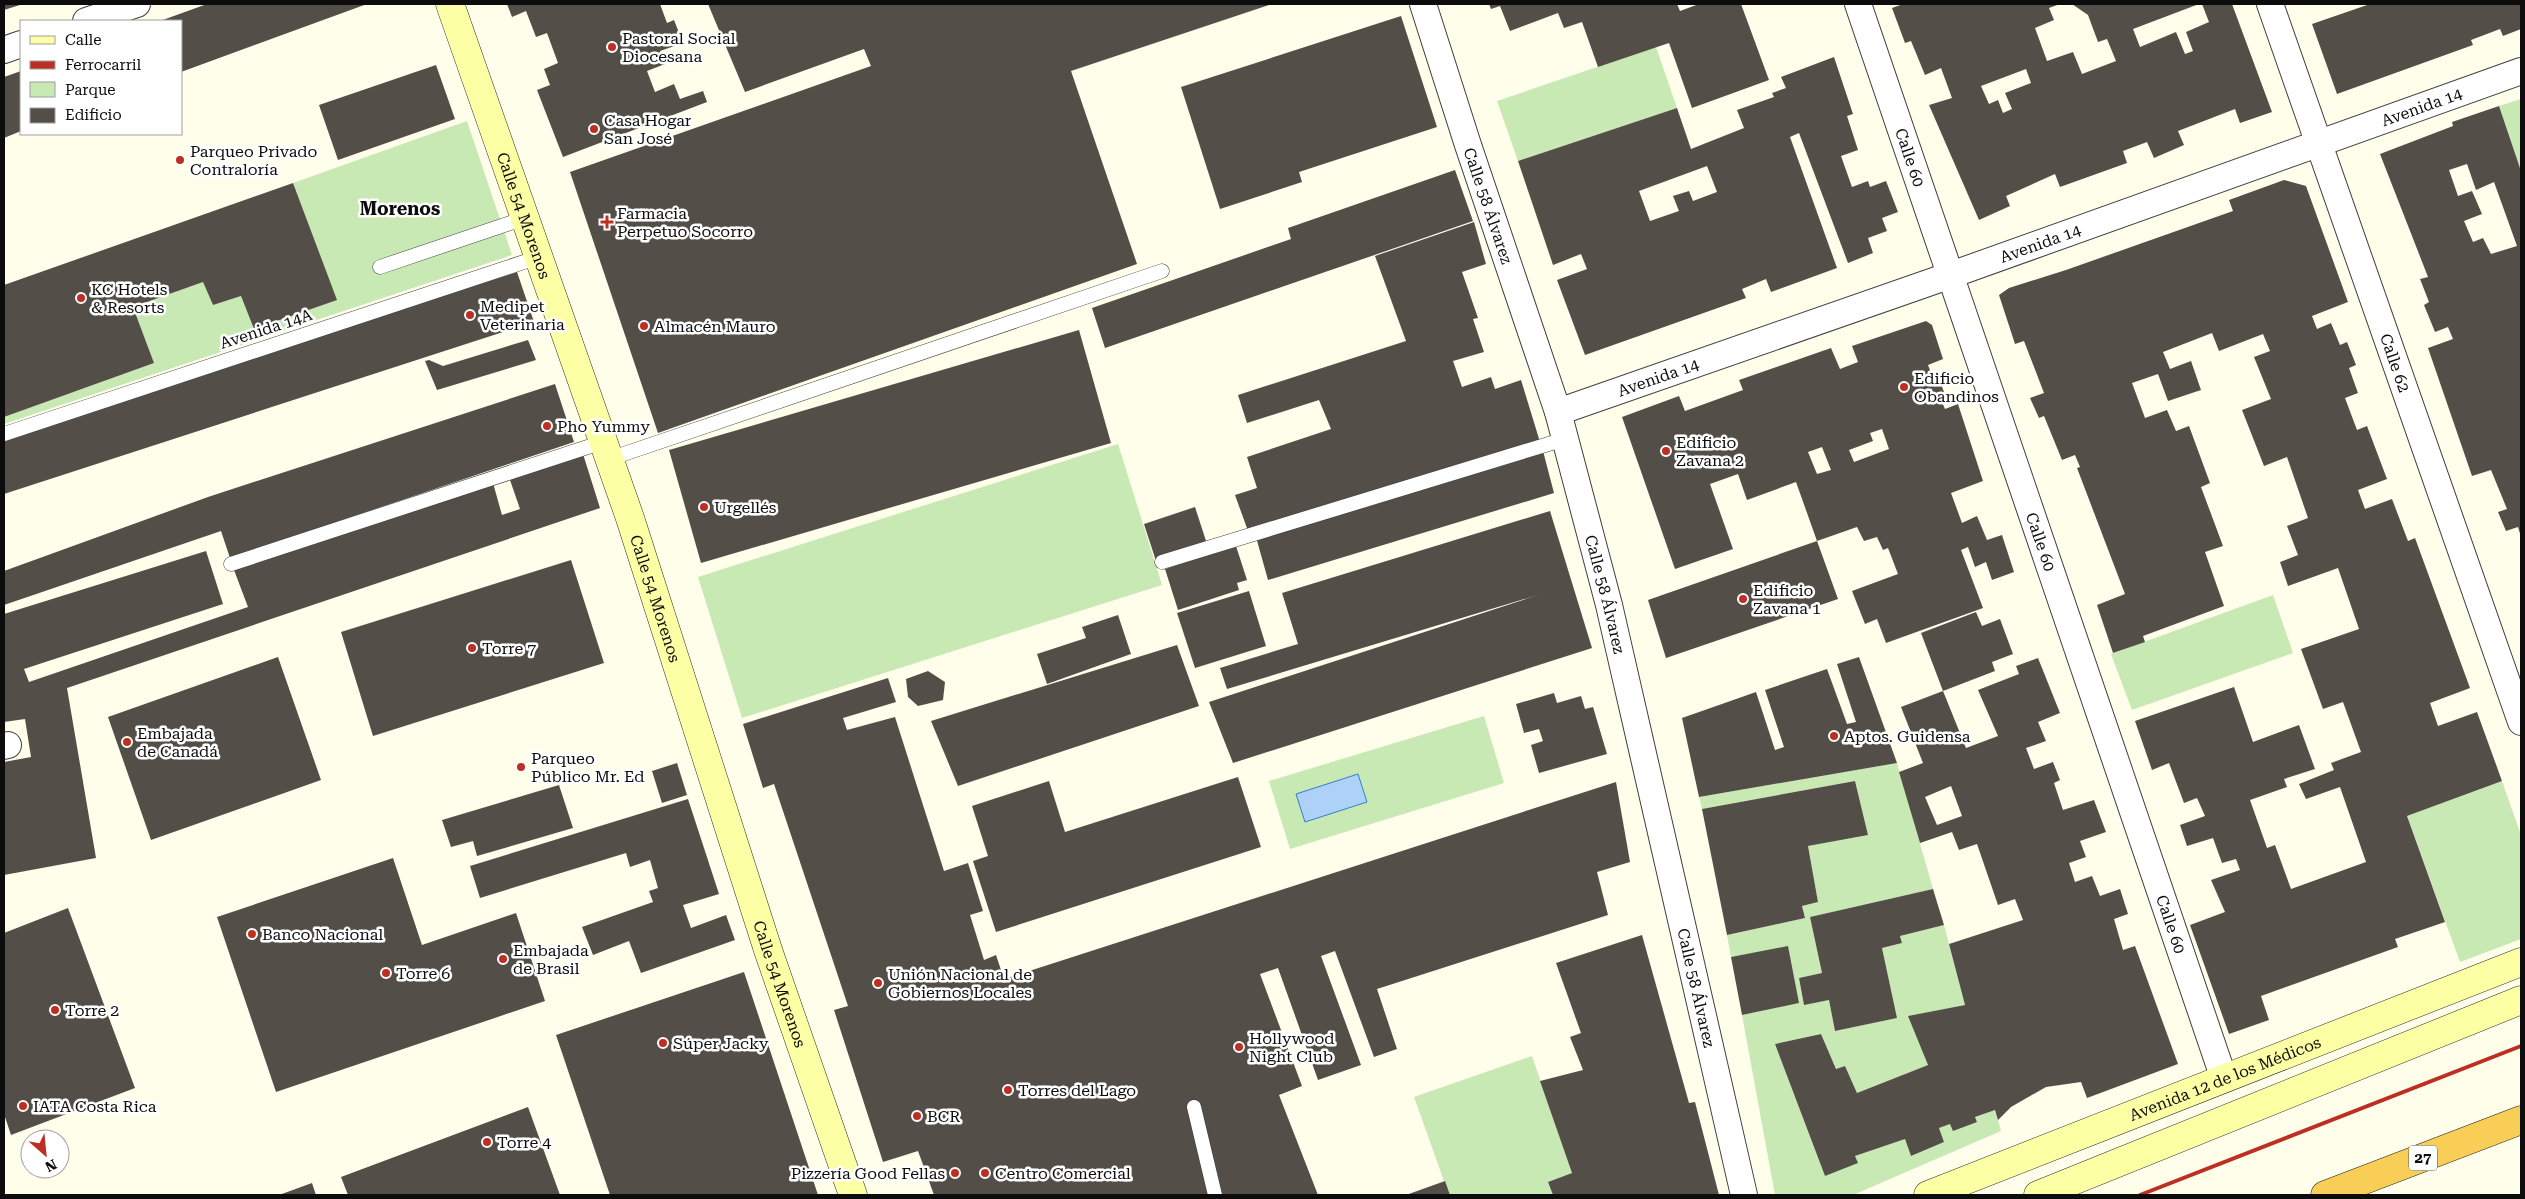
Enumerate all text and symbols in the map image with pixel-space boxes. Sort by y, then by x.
legend [20,20,182,135]
place label: Pastoral Social Diocesana [622,29,736,66]
text: Calle [65,31,101,49]
marker: Pastoral Social Diocesana [606,41,618,53]
text: Ferrocarril [65,56,142,74]
text: Parque [65,81,116,99]
street label: Avenida 14 [2378,83,2465,130]
text: Edificio [65,106,122,124]
place label: Casa Hogar San José [604,111,692,148]
marker: Casa Hogar San José [588,123,600,135]
street label: Calle 60 [1891,125,1929,189]
place label: Parqueo Privado Contraloría [190,142,318,179]
street label: Calle 58 Álvarez [1460,145,1517,267]
street label: Calle 54 Morenos [493,150,555,282]
marker: Parqueo Privado Contraloría [174,154,186,166]
district label: Morenos [360,198,440,219]
place label: Farmacia Perpetuo Socorro [617,204,753,241]
marker: Farmacia Perpetuo Socorro [601,216,613,228]
street label: Avenida 14 [1997,220,2083,266]
place label: KC Hotels & Resorts [91,280,168,317]
marker: KC Hotels & Resorts [75,292,87,304]
place label: Medipet Veterinaria [480,297,565,334]
street label: Avenida 14A [217,305,315,353]
marker: Medipet Veterinaria [464,309,476,321]
place label: Almacén Mauro [654,317,776,336]
marker: Almacén Mauro [638,320,650,332]
street label: Calle 62 [2376,331,2414,395]
street label: Avenida 14 [1615,354,1701,400]
place label: Edificio Obandinos [1914,369,1999,406]
marker: Edificio Obandinos [1898,381,1910,393]
place label: Pho Yummy [557,417,651,436]
marker: Pho Yummy [541,420,553,432]
place label: Edificio Zavana 2 [1676,433,1744,470]
marker: Edificio Zavana 2 [1660,445,1672,457]
place label: Urgellés [714,498,777,517]
marker: Urgellés [698,501,710,513]
street label: Calle 60 [2022,510,2060,574]
street label: Calle 54 Morenos [626,532,685,665]
street label: Calle 58 Álvarez [1581,533,1629,656]
place label: Edificio Zavana 1 [1753,581,1821,618]
marker: Edificio Zavana 1 [1737,593,1749,605]
place label: Torre 7 [482,639,536,658]
marker: Torre 7 [466,642,478,654]
place label: Embajada de Canadá [137,724,218,761]
place label: Aptos. Guidensa [1844,727,1971,746]
marker: Aptos. Guidensa [1828,730,1840,742]
marker: Embajada de Canadá [121,736,133,748]
place label: Parqueo Público Mr. Ed [531,749,645,786]
marker: Parqueo Público Mr. Ed [515,761,527,773]
street label: Calle 60 [2152,892,2190,956]
street label: Calle 54 Morenos [750,918,811,1050]
place label: Banco Nacional [262,925,383,944]
street label: Calle 58 Álvarez [1674,926,1720,1050]
marker: Banco Nacional [246,928,258,940]
place label: Embajada de Brasil [513,941,589,978]
marker: Embajada de Brasil [497,953,509,965]
place label: Torre 6 [396,964,450,983]
place label: Unión Nacional de Gobiernos Locales [888,965,1032,1002]
marker: Torre 6 [380,967,392,979]
marker: Unión Nacional de Gobiernos Locales [872,977,884,989]
place label: Torre 2 [65,1001,119,1020]
marker: Torre 2 [49,1004,61,1016]
place label: Hollywood Night Club [1249,1029,1335,1066]
street label: Avenida 12 de los Médicos [2126,1032,2324,1125]
place label: Súper Jacky [673,1034,769,1053]
marker: Súper Jacky [657,1037,669,1049]
marker: Hollywood Night Club [1233,1041,1245,1053]
place label: Torres del Lago [1018,1081,1136,1100]
marker: Torres del Lago [1002,1084,1014,1096]
place label: IATA Costa Rica [33,1097,157,1116]
marker: IATA Costa Rica [17,1100,29,1112]
place label: BCR [927,1107,960,1126]
marker: BCR [911,1110,923,1122]
north arrow [20,1129,70,1179]
place label: Torre 4 [497,1133,551,1152]
marker: Torre 4 [481,1136,493,1148]
road number: 27 [2409,1146,2437,1170]
text: N [42,1156,59,1175]
place label: Pizzería Good Fellas [791,1164,945,1183]
place label: Centro Comercial [995,1164,1131,1183]
marker: Pizzería Good Fellas [949,1167,961,1179]
marker: Centro Comercial [979,1167,991,1179]

